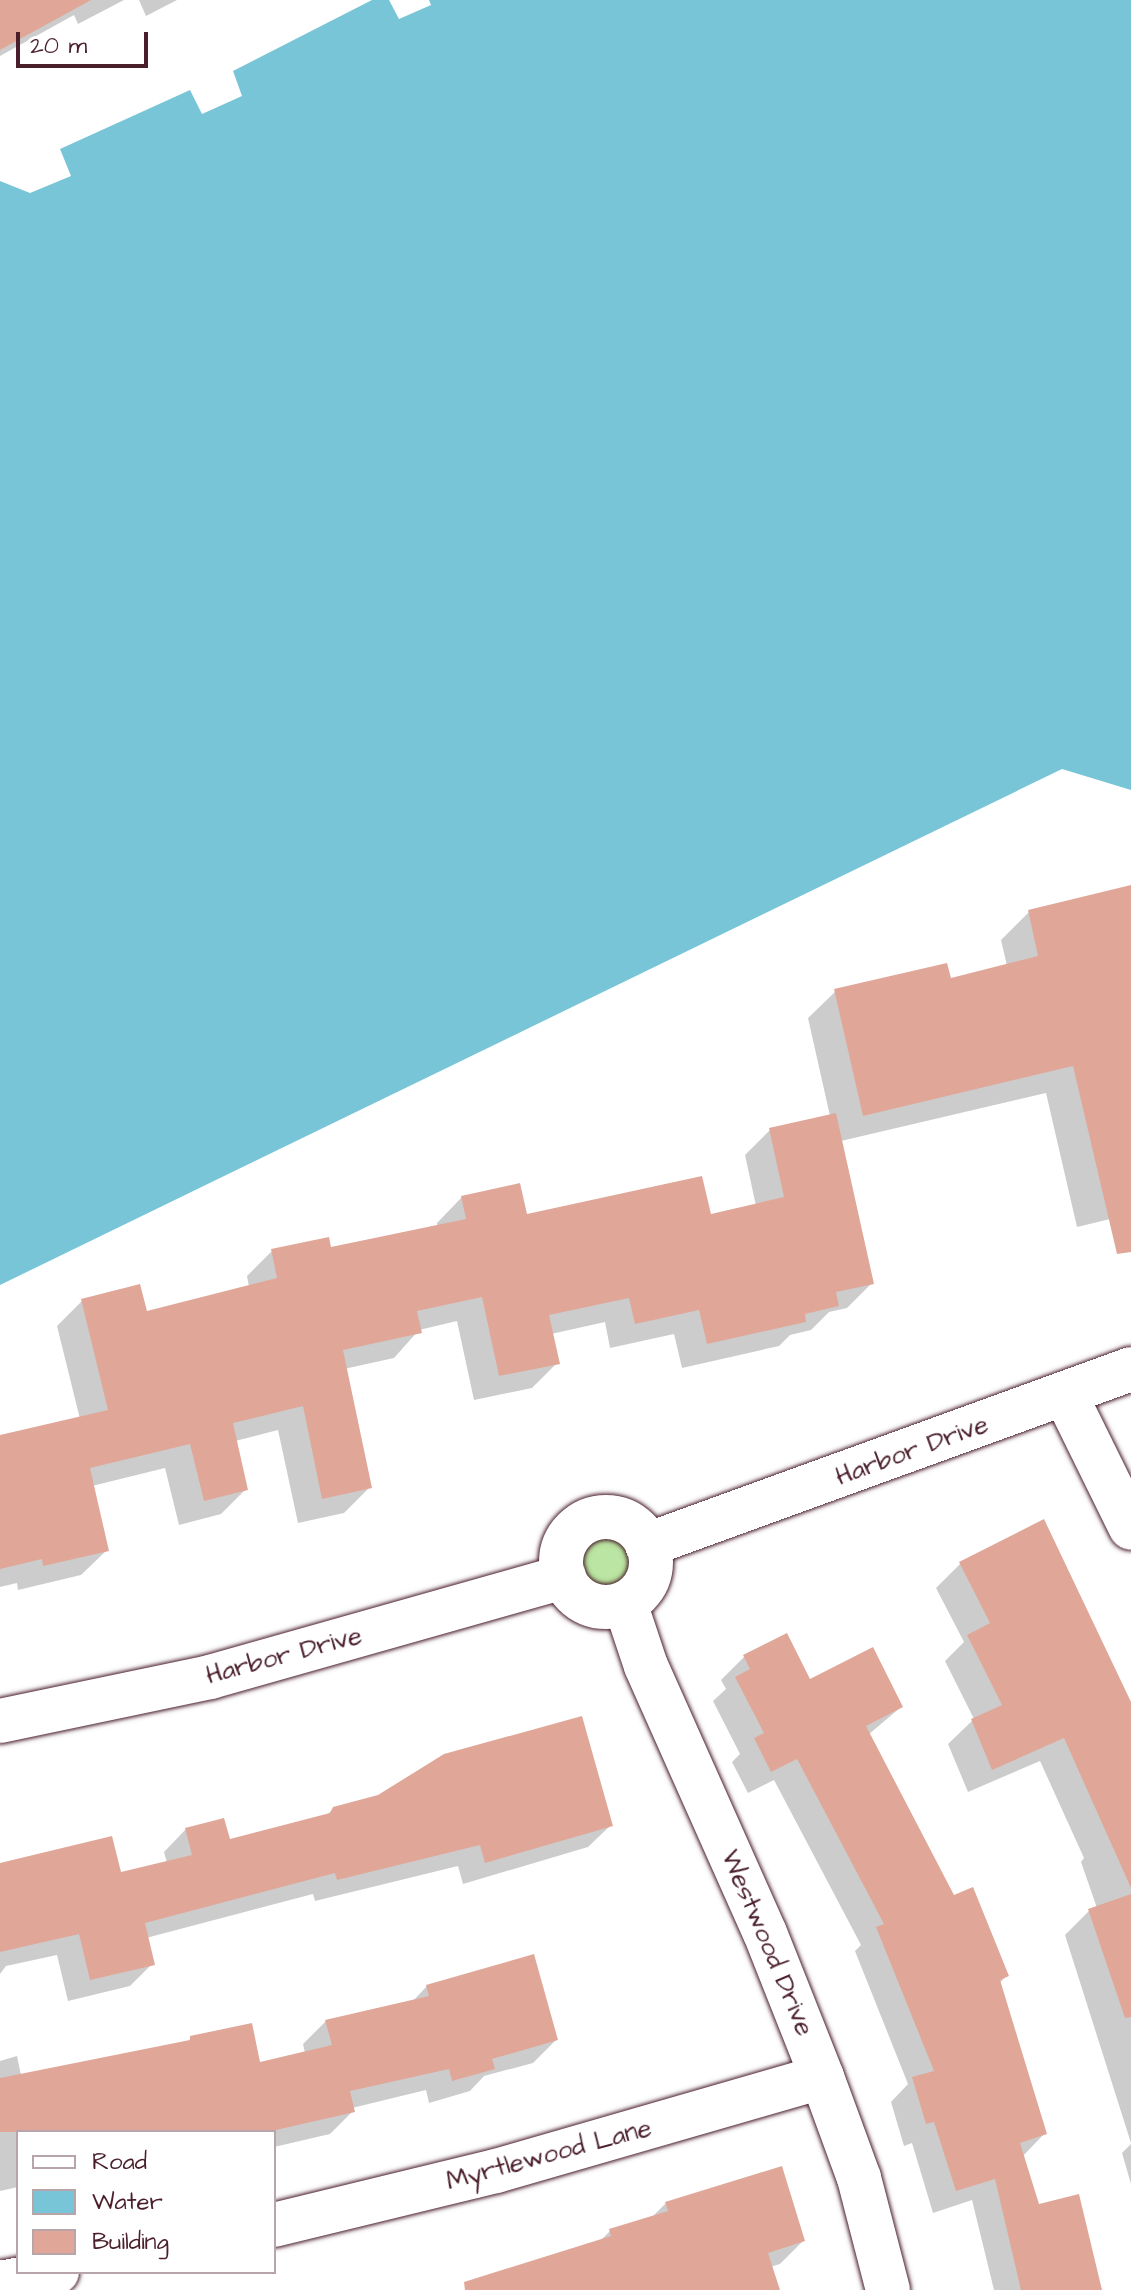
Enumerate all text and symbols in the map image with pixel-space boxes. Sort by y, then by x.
scale bar [20,16,152,66]
text: 20 m [30,29,87,63]
street label: Harbor Drive [831,1409,993,1493]
street label: Harbor Drive [203,1620,365,1692]
street label: Westwood Drive [714,1845,820,2041]
street label: Myrtlewood Lane [443,2113,655,2197]
legend [16,2130,276,2274]
text: Road [92,2145,147,2179]
text: Water [92,2185,163,2219]
text: Building [92,2225,169,2259]

